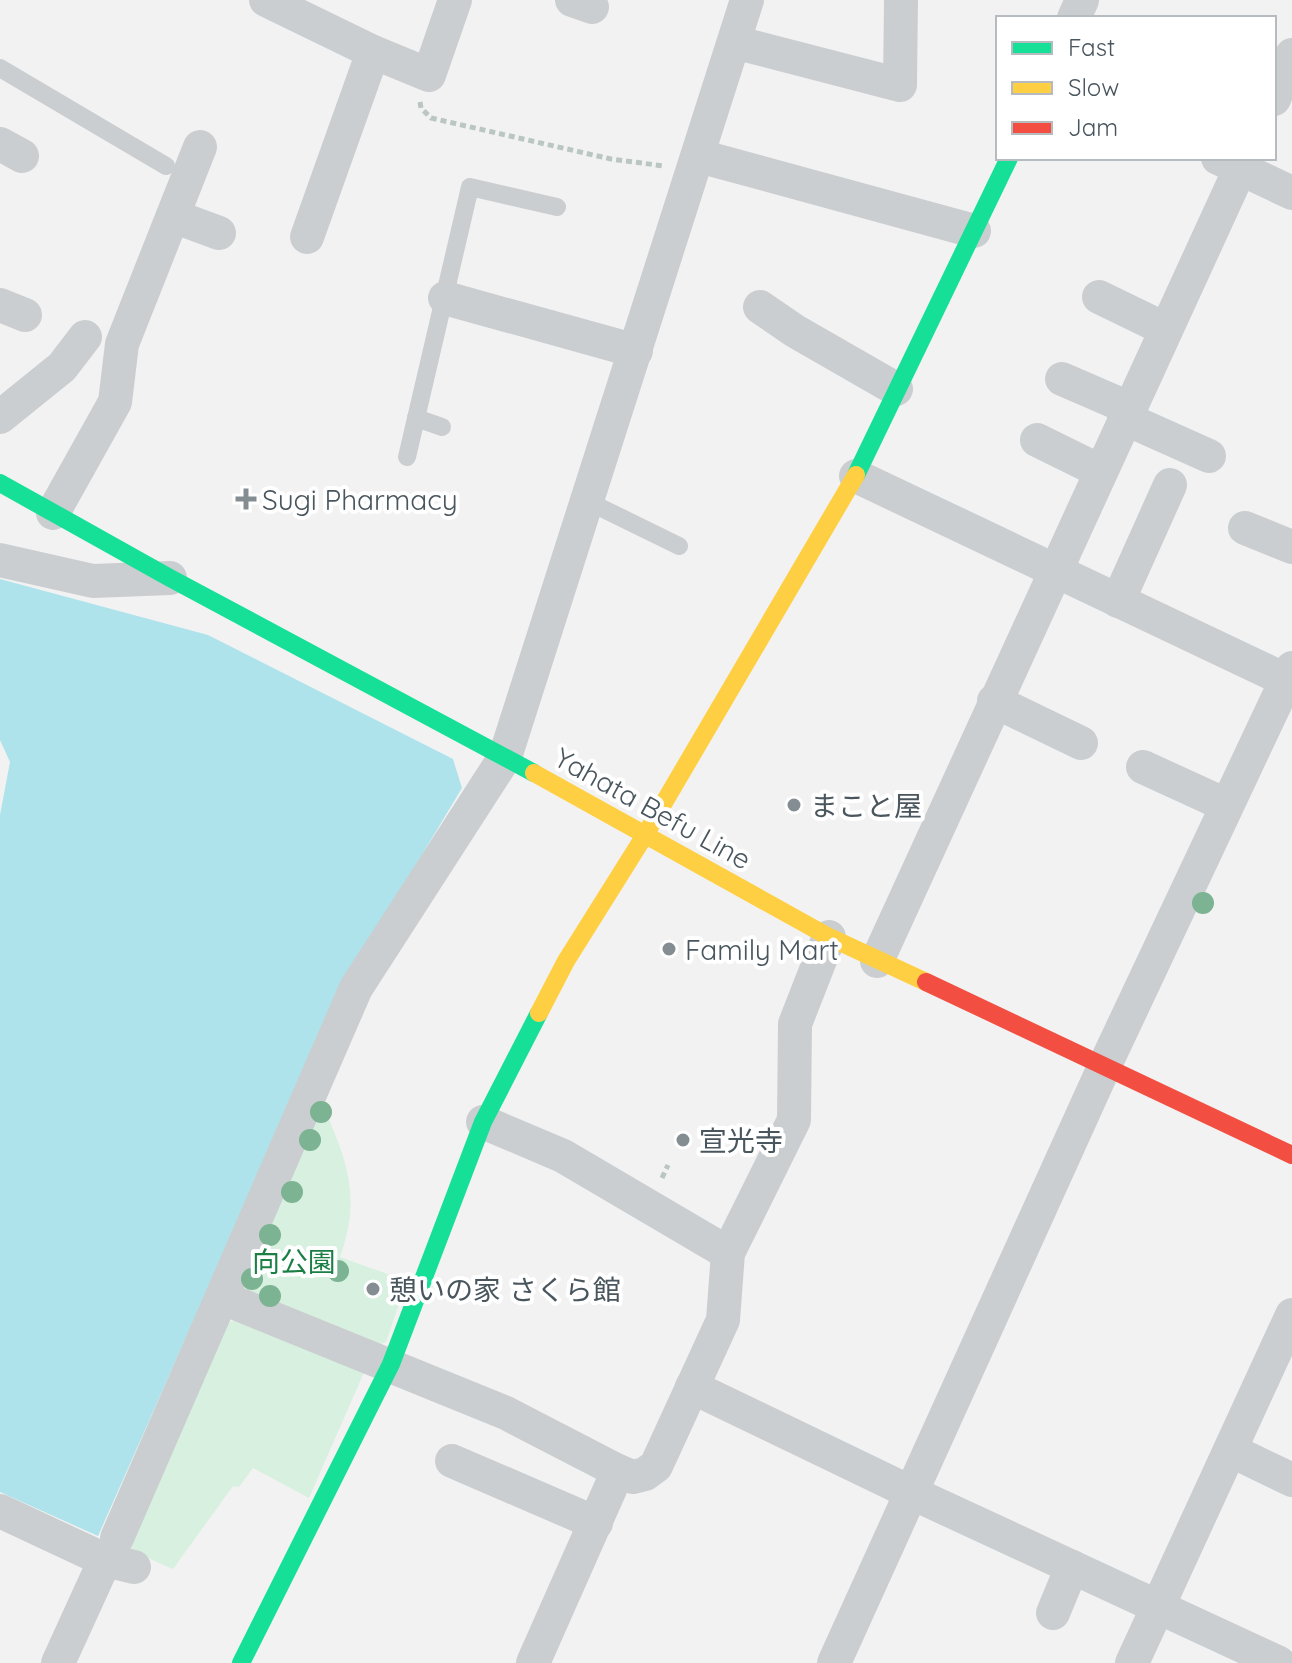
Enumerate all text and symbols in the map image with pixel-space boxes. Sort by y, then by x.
legend [996,16,1276,160]
text: Fast [1068,32,1115,62]
text: Slow [1068,72,1119,102]
text: Jam [1068,112,1118,142]
place label: Sugi Pharmacy [262,482,458,517]
marker: Sugi Pharmacy [237,490,255,508]
street label: Yahata Befu Line [549,740,757,876]
place label: まこと屋 [810,788,922,823]
marker: まこと屋 [785,796,803,814]
place label: Family Mart [685,932,839,967]
marker: Family Mart [660,940,678,958]
place label: 宣光寺 [699,1123,783,1158]
marker: 宣光寺 [674,1131,692,1149]
park label: 向公園 [252,1244,336,1279]
place label: 憩いの家 さくら館 [389,1272,621,1307]
marker: 憩いの家 さくら館 [364,1280,382,1298]

